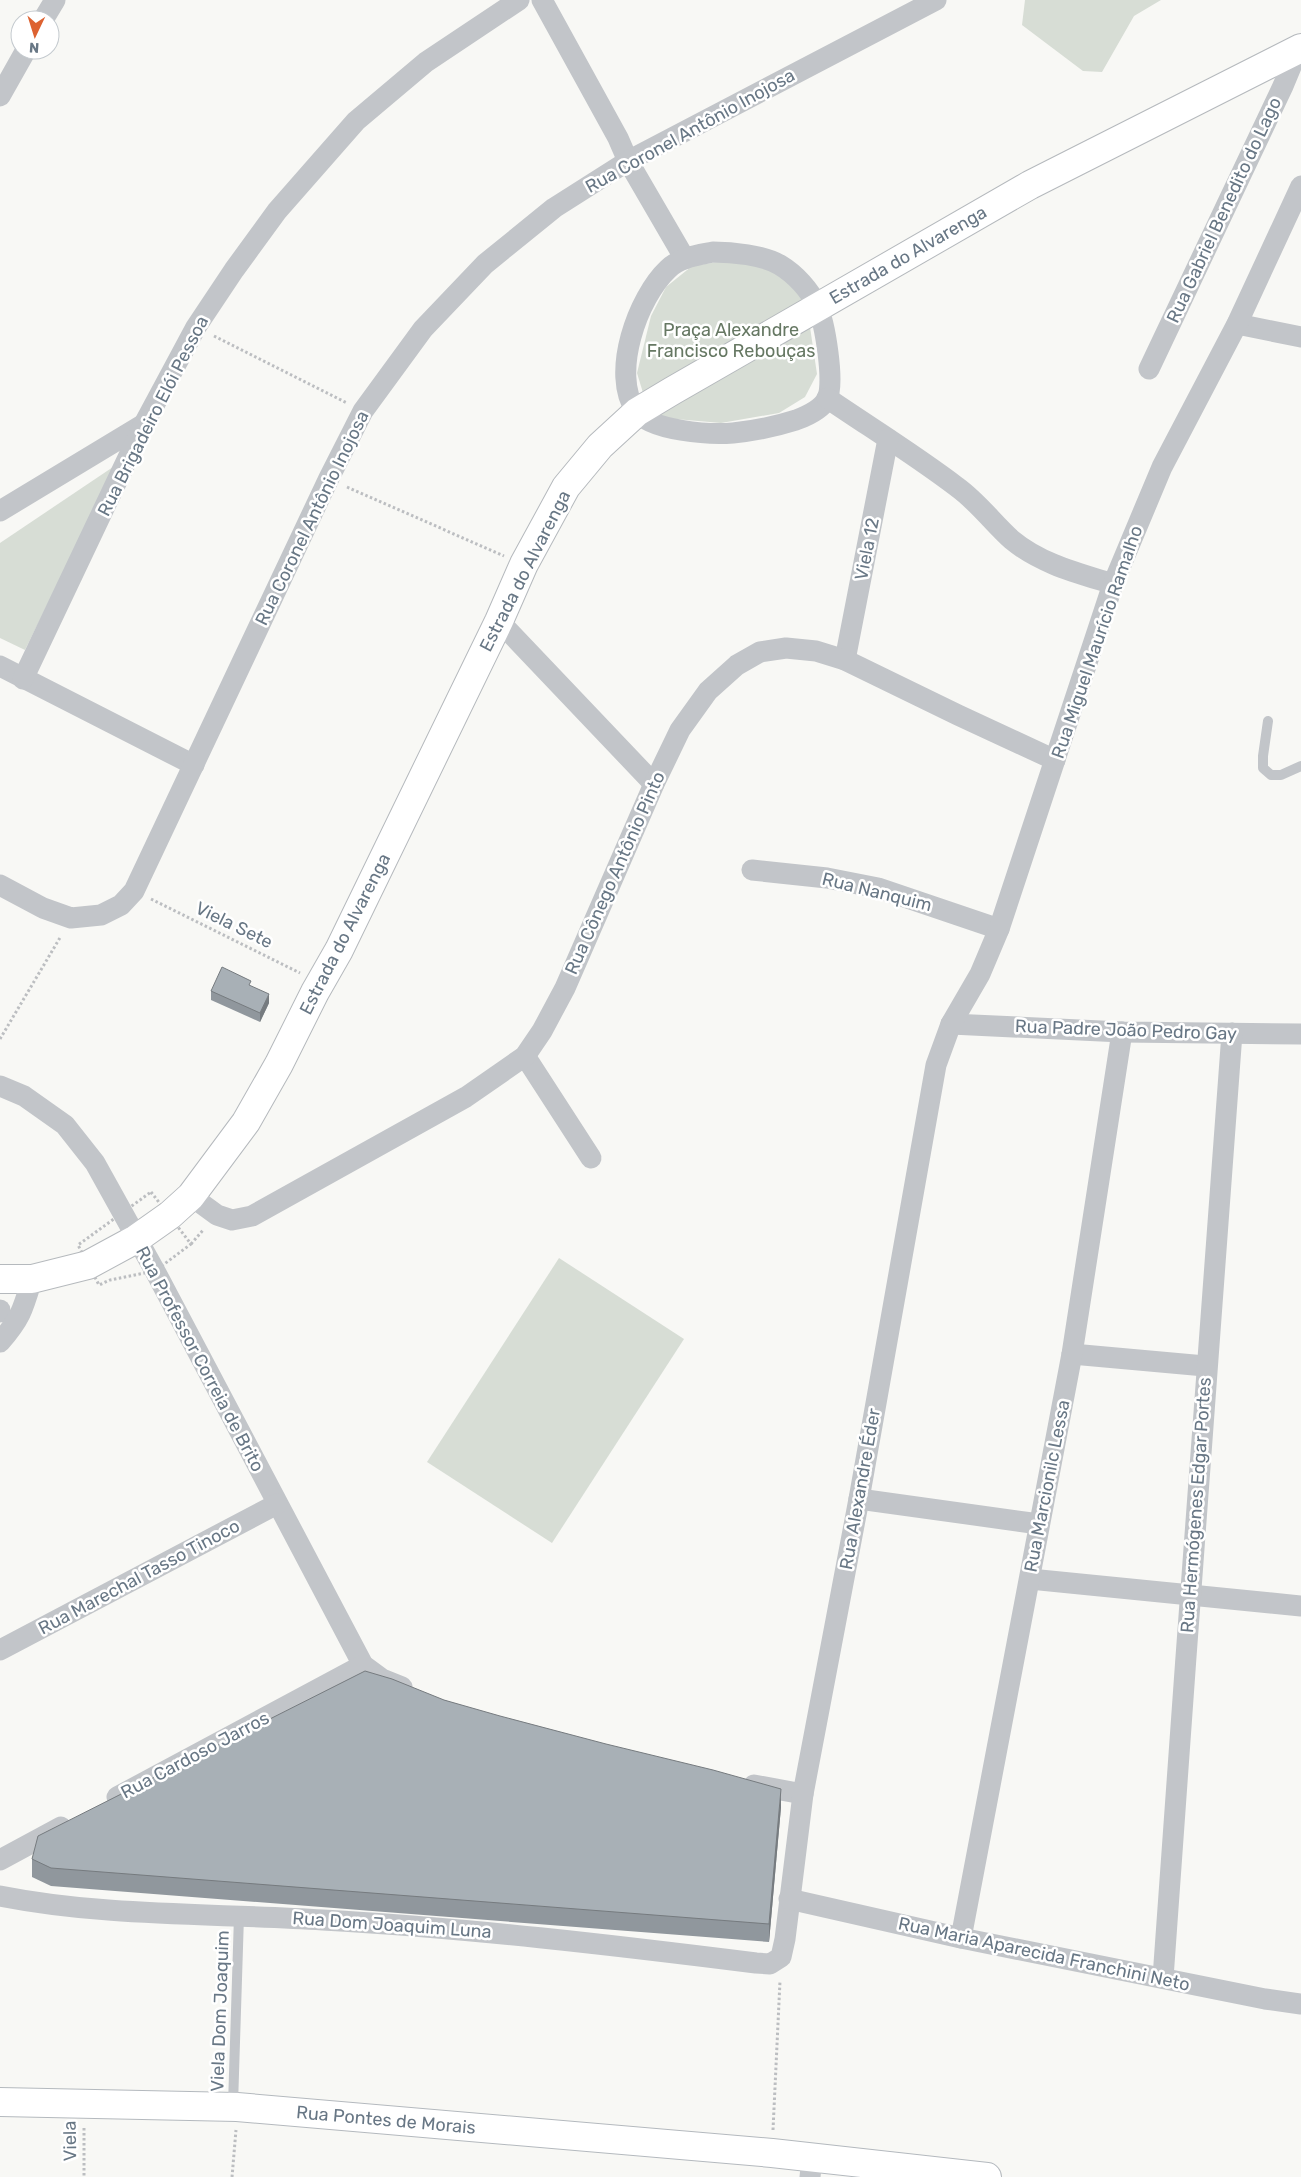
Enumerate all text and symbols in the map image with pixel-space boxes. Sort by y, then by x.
north arrow [10,10,60,60]
text: N [29,39,40,56]
street label: Rua Coronel Antônio Inojosa [581,64,799,198]
street label: Rua Gabriel Benedito do Lago [1162,94,1286,326]
street label: Estrada do Alvarenga [825,201,991,309]
street label: Rua Brigadeiro Elói Pessoa [93,312,213,520]
park label: Praça Alexandre Francisco Rebouças [647,319,815,362]
street label: Rua Coronel Antônio Inojosa [250,407,374,629]
street label: Estrada do Alvarenga [475,487,575,655]
street label: Viela 12 [850,516,884,582]
street label: Rua Miguel Maurício Ramalho [1047,523,1147,761]
street label: Rua Cônego Antônio Pinto [560,768,670,978]
street label: Estrada do Alvarenga [295,850,395,1018]
street label: Rua Nanquim [820,868,934,916]
street label: Viela Sete [192,897,276,953]
street label: Rua Padre João Pedro Gay [1015,1015,1237,1045]
street label: Rua Professor Correia de Brito [131,1243,269,1475]
street label: Rua Hermógenes Edgar Portes [1176,1376,1216,1634]
street label: Rua Marcionilc Lessa [1020,1398,1074,1574]
street label: Rua Alexandre Éder [835,1406,885,1571]
street label: Rua Marechal Tasso Tinoco [35,1515,243,1639]
street label: Rua Cardoso Jarros [117,1707,273,1803]
street label: Rua Dom Joaquim Luna [292,1907,492,1943]
street label: Rua Maria Aparecida Franchini Neto [896,1912,1192,1996]
street label: Viela Dom Joaquim [206,1930,234,2092]
street label: Rua Pontes de Morais [295,2101,477,2139]
street label: Viela [59,2121,81,2161]

